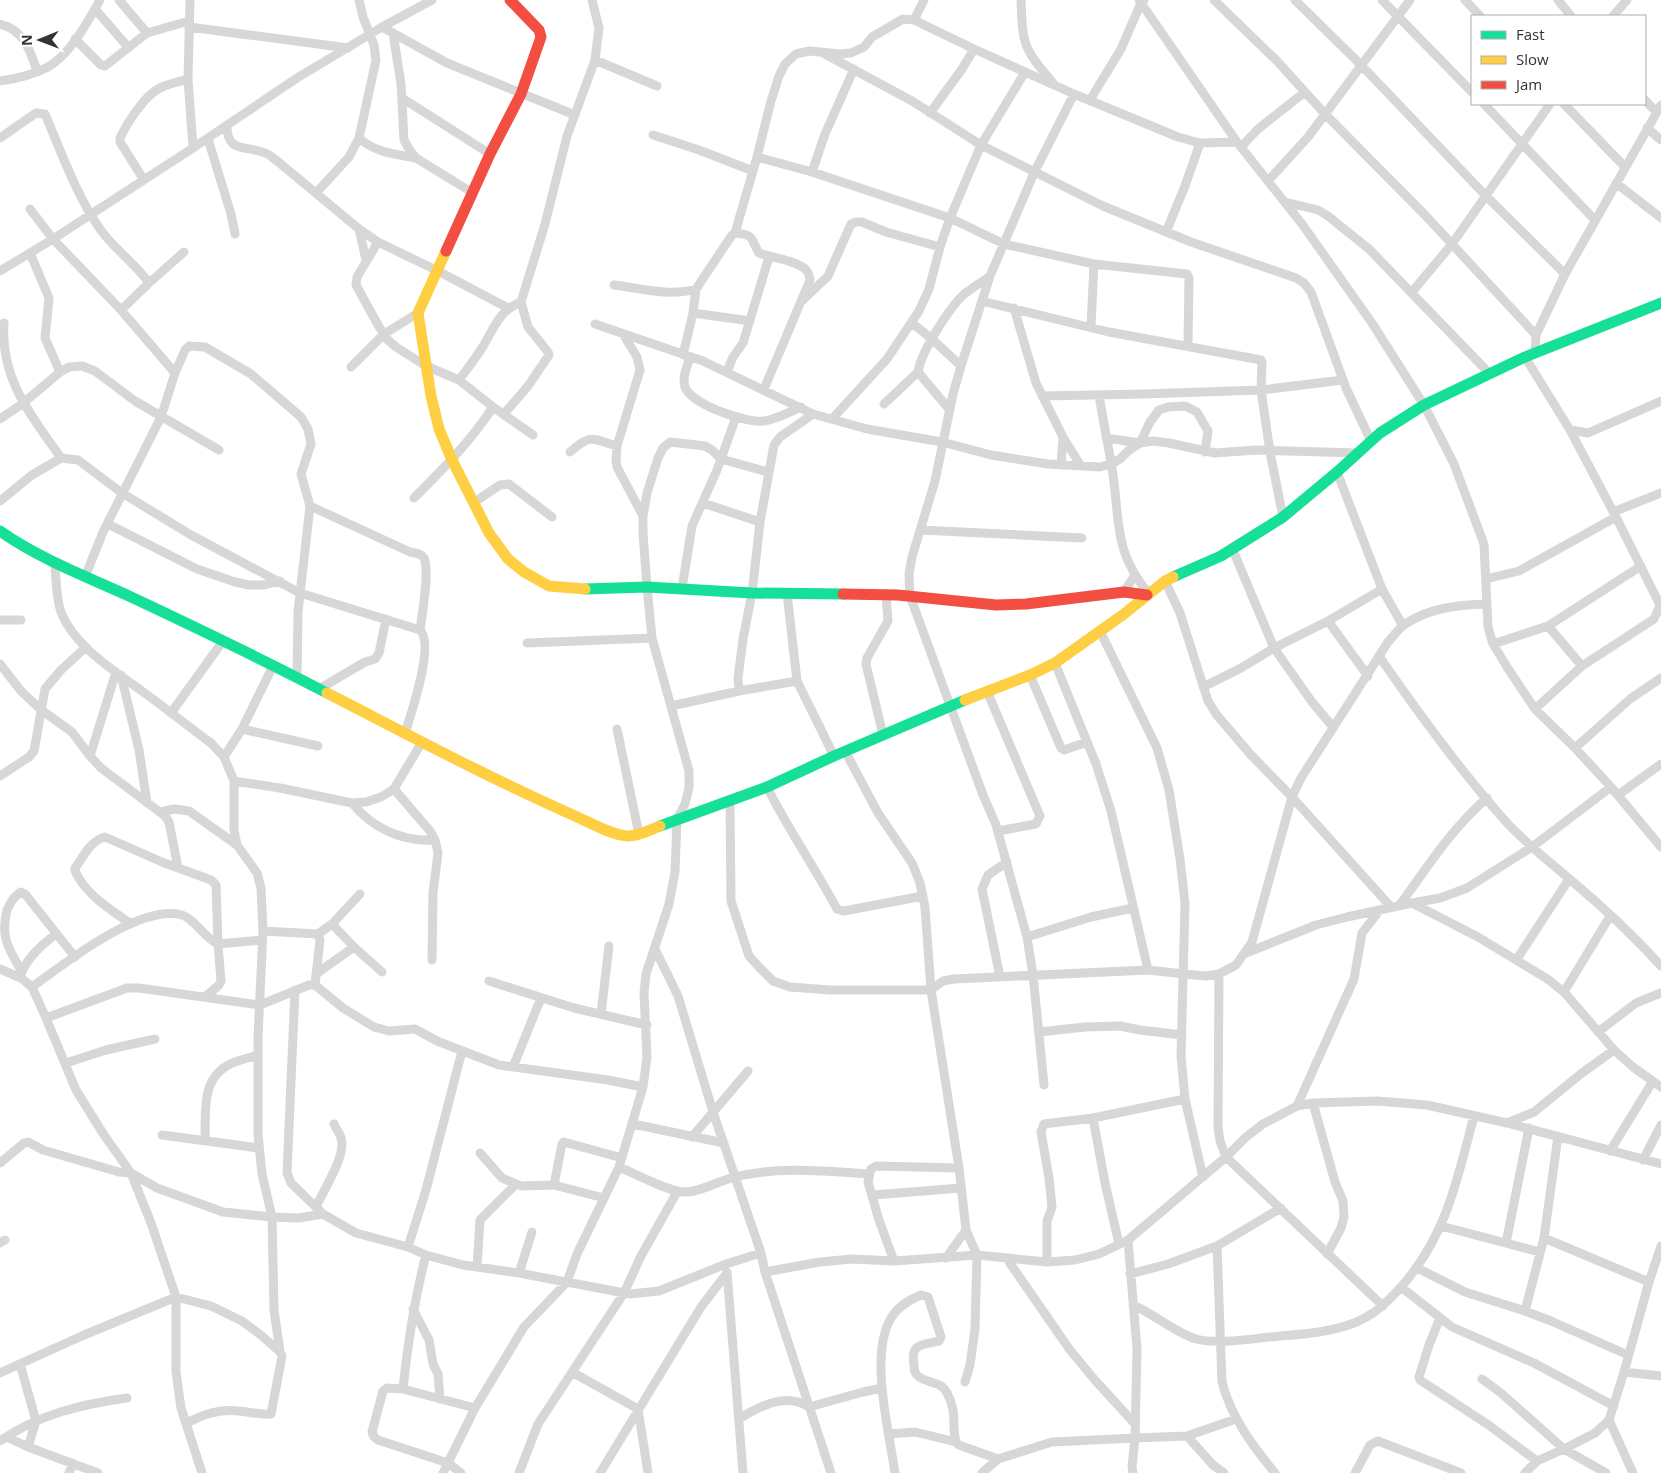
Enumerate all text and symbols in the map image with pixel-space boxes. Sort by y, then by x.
north arrow [15,15,65,65]
legend [1471,15,1646,105]
text: Fast [1516,24,1545,44]
text: N [17,34,36,46]
text: Slow [1516,49,1549,69]
text: Jam [1514,74,1542,94]

